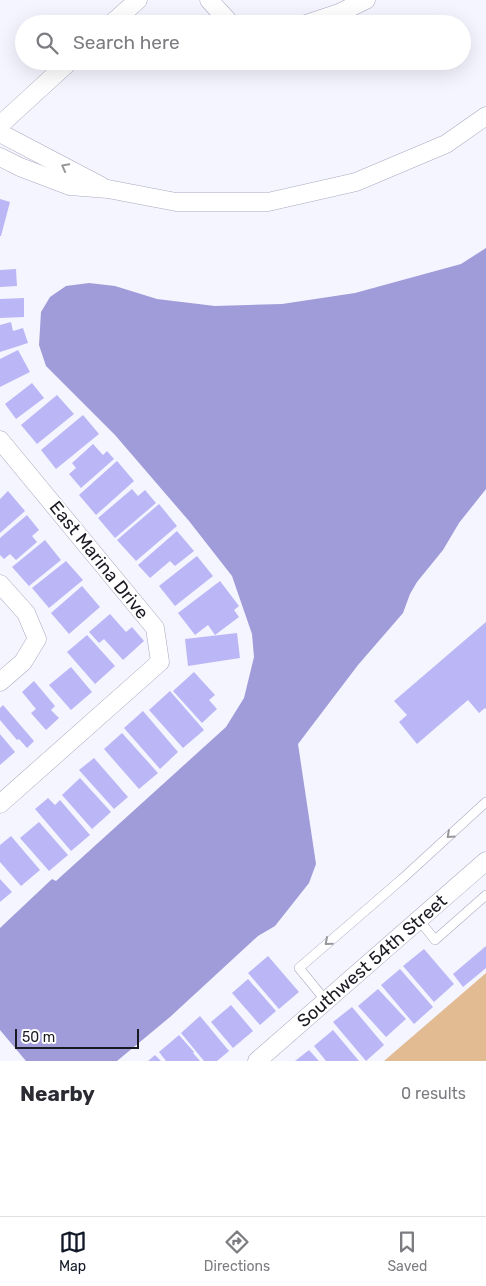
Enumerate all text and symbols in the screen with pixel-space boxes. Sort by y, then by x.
search box [15,15,471,70]
icon: search [33,29,61,57]
text: Search here [73,31,180,54]
one-way arrow [61,163,70,173]
street label: East Marina Drive [45,497,153,623]
one-way arrow [447,829,456,838]
street label: Southwest 54th Street [293,890,451,1032]
one-way arrow [325,936,334,945]
scale bar [15,1026,139,1049]
text: 50 m [22,1029,55,1046]
text: Nearby [20,1081,95,1106]
text: 0 results [401,1084,466,1103]
tab: Map [59,1228,87,1275]
tab: Directions [204,1228,270,1275]
tab: Saved [387,1228,427,1275]

